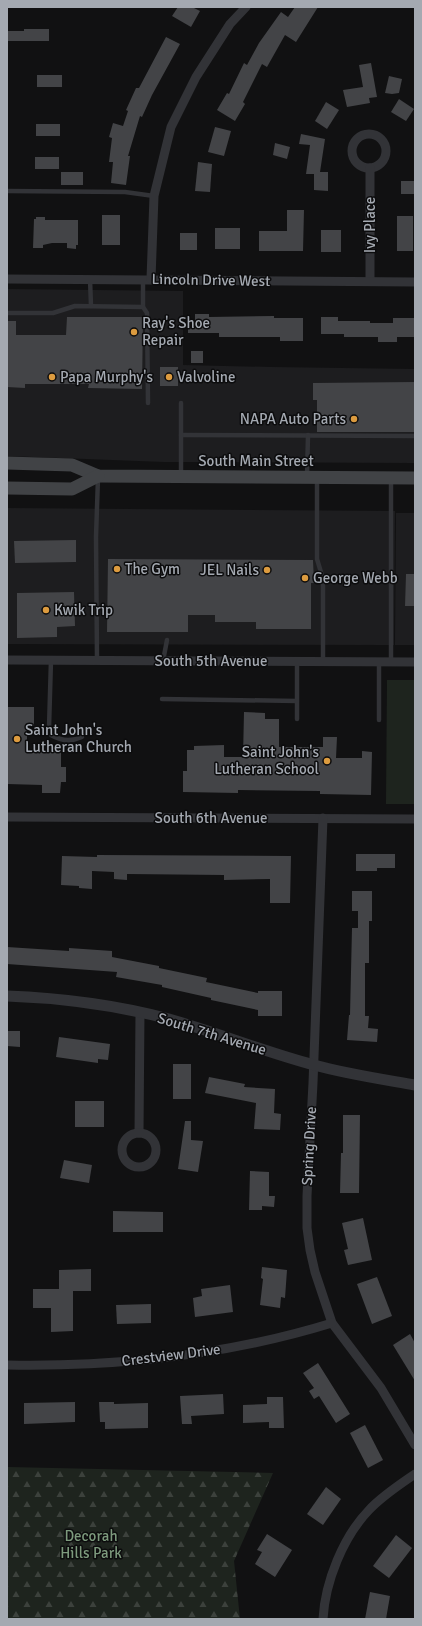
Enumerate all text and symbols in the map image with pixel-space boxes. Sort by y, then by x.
street label: Ivy Place [361,197,379,253]
street label: Lincoln Drive West [151,270,271,290]
place label: Ray's Shoe Repair [142,314,210,349]
marker: Ray's Shoe Repair [129,327,139,337]
place label: Papa Murphy's [60,368,153,386]
place label: Valvoline [177,368,235,386]
marker: Papa Murphy's [47,372,57,382]
marker: Valvoline [164,372,174,382]
place label: NAPA Auto Parts [240,410,346,428]
marker: NAPA Auto Parts [349,414,359,424]
street label: South Main Street [198,452,314,470]
place label: The Gym [125,560,180,578]
place label: JEL Nails [200,561,259,579]
marker: The Gym [112,564,122,574]
marker: JEL Nails [262,565,272,575]
place label: George Webb [313,569,398,587]
marker: George Webb [300,573,310,583]
place label: Kwik Trip [54,601,113,619]
marker: Kwik Trip [41,605,51,615]
street label: South 5th Avenue [155,652,267,670]
place label: Saint John's Lutheran Church [25,721,132,756]
marker: Saint John's Lutheran Church [12,734,22,744]
place label: Saint John's Lutheran School [214,743,319,778]
marker: Saint John's Lutheran School [322,756,332,766]
street label: South 6th Avenue [155,809,267,827]
street label: South 7th Avenue [155,1009,269,1059]
street label: Spring Drive [298,1106,320,1186]
street label: Crestview Drive [121,1340,221,1370]
park label: Decorah Hills Park [60,1527,122,1562]

